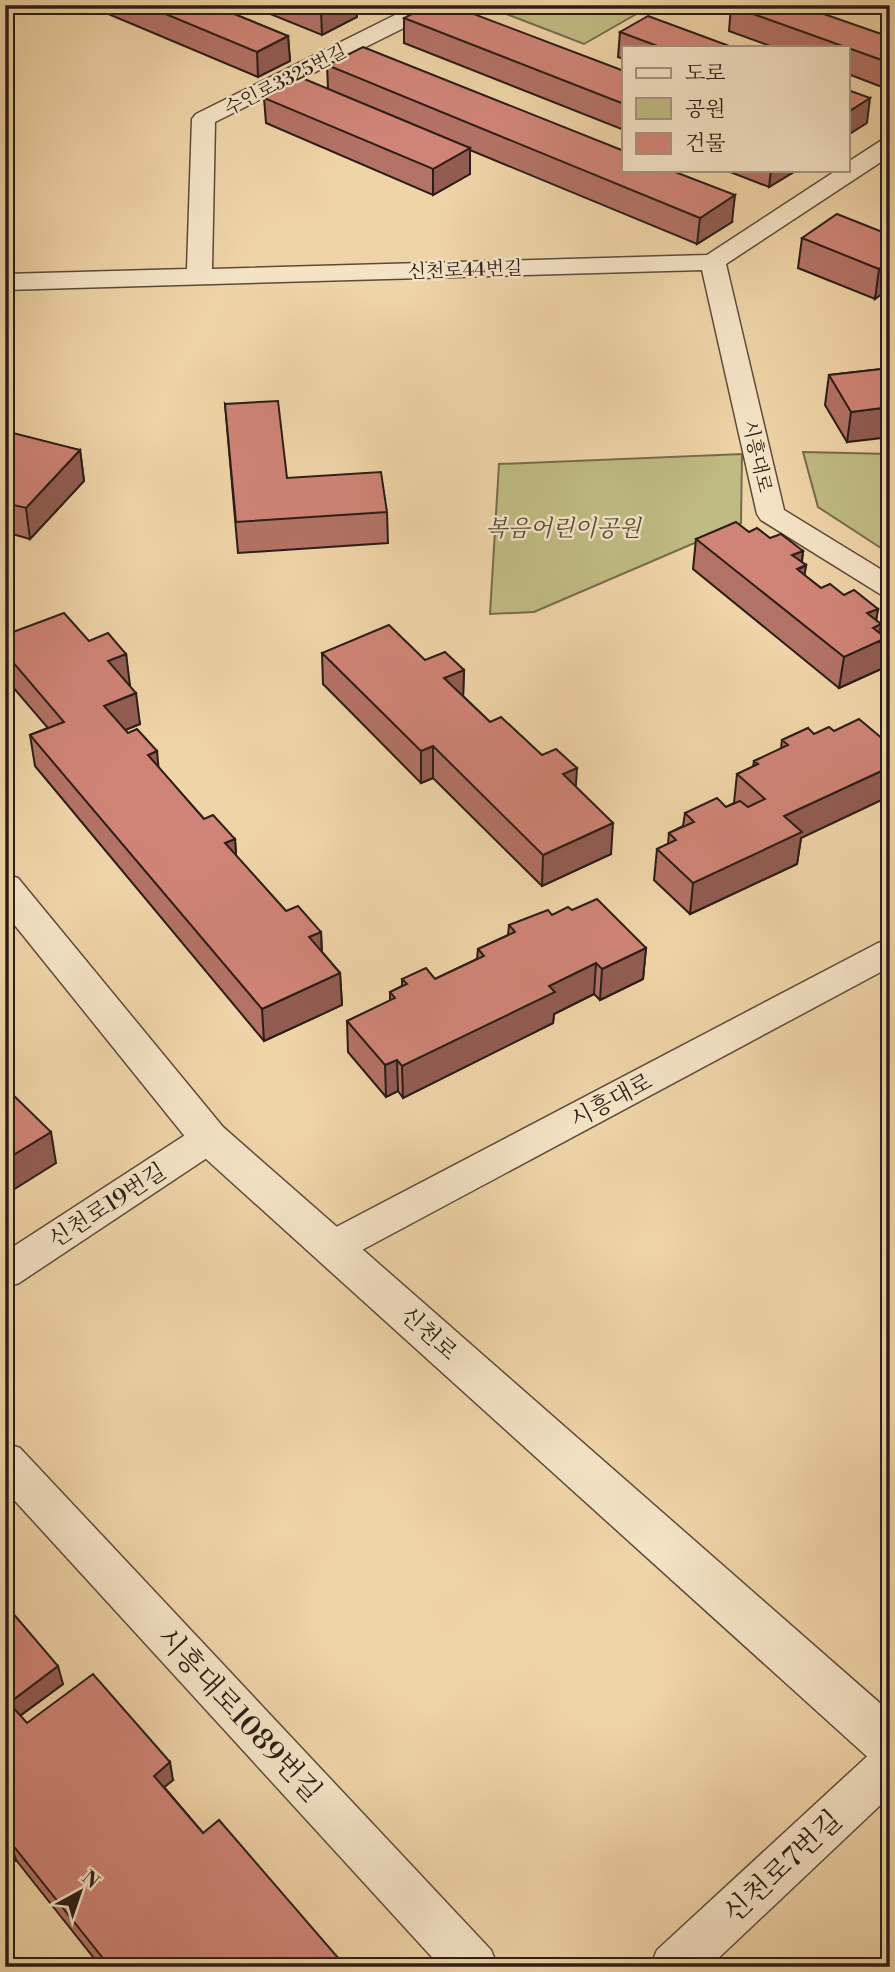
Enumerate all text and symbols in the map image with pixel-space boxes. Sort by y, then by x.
street label: 수인로3325번길 [220,39,351,121]
legend [622,46,850,172]
text: 도로 [685,61,726,87]
text: 공원 [685,97,726,123]
text: 건물 [685,131,726,157]
street label: 신천로44번길 [407,256,523,284]
street label: 시흥대로 [737,418,777,495]
park label: 복음어린이공원 [485,515,643,543]
street label: 시흥대로 [566,1068,657,1134]
street label: 신천로19번길 [44,1158,171,1254]
street label: 신천로 [394,1301,462,1366]
street label: 시흥대로1089번길 [149,1620,329,1810]
street label: 신천로7번길 [716,1803,850,1931]
north arrow [46,1856,116,1926]
text: N [77,1866,104,1894]

